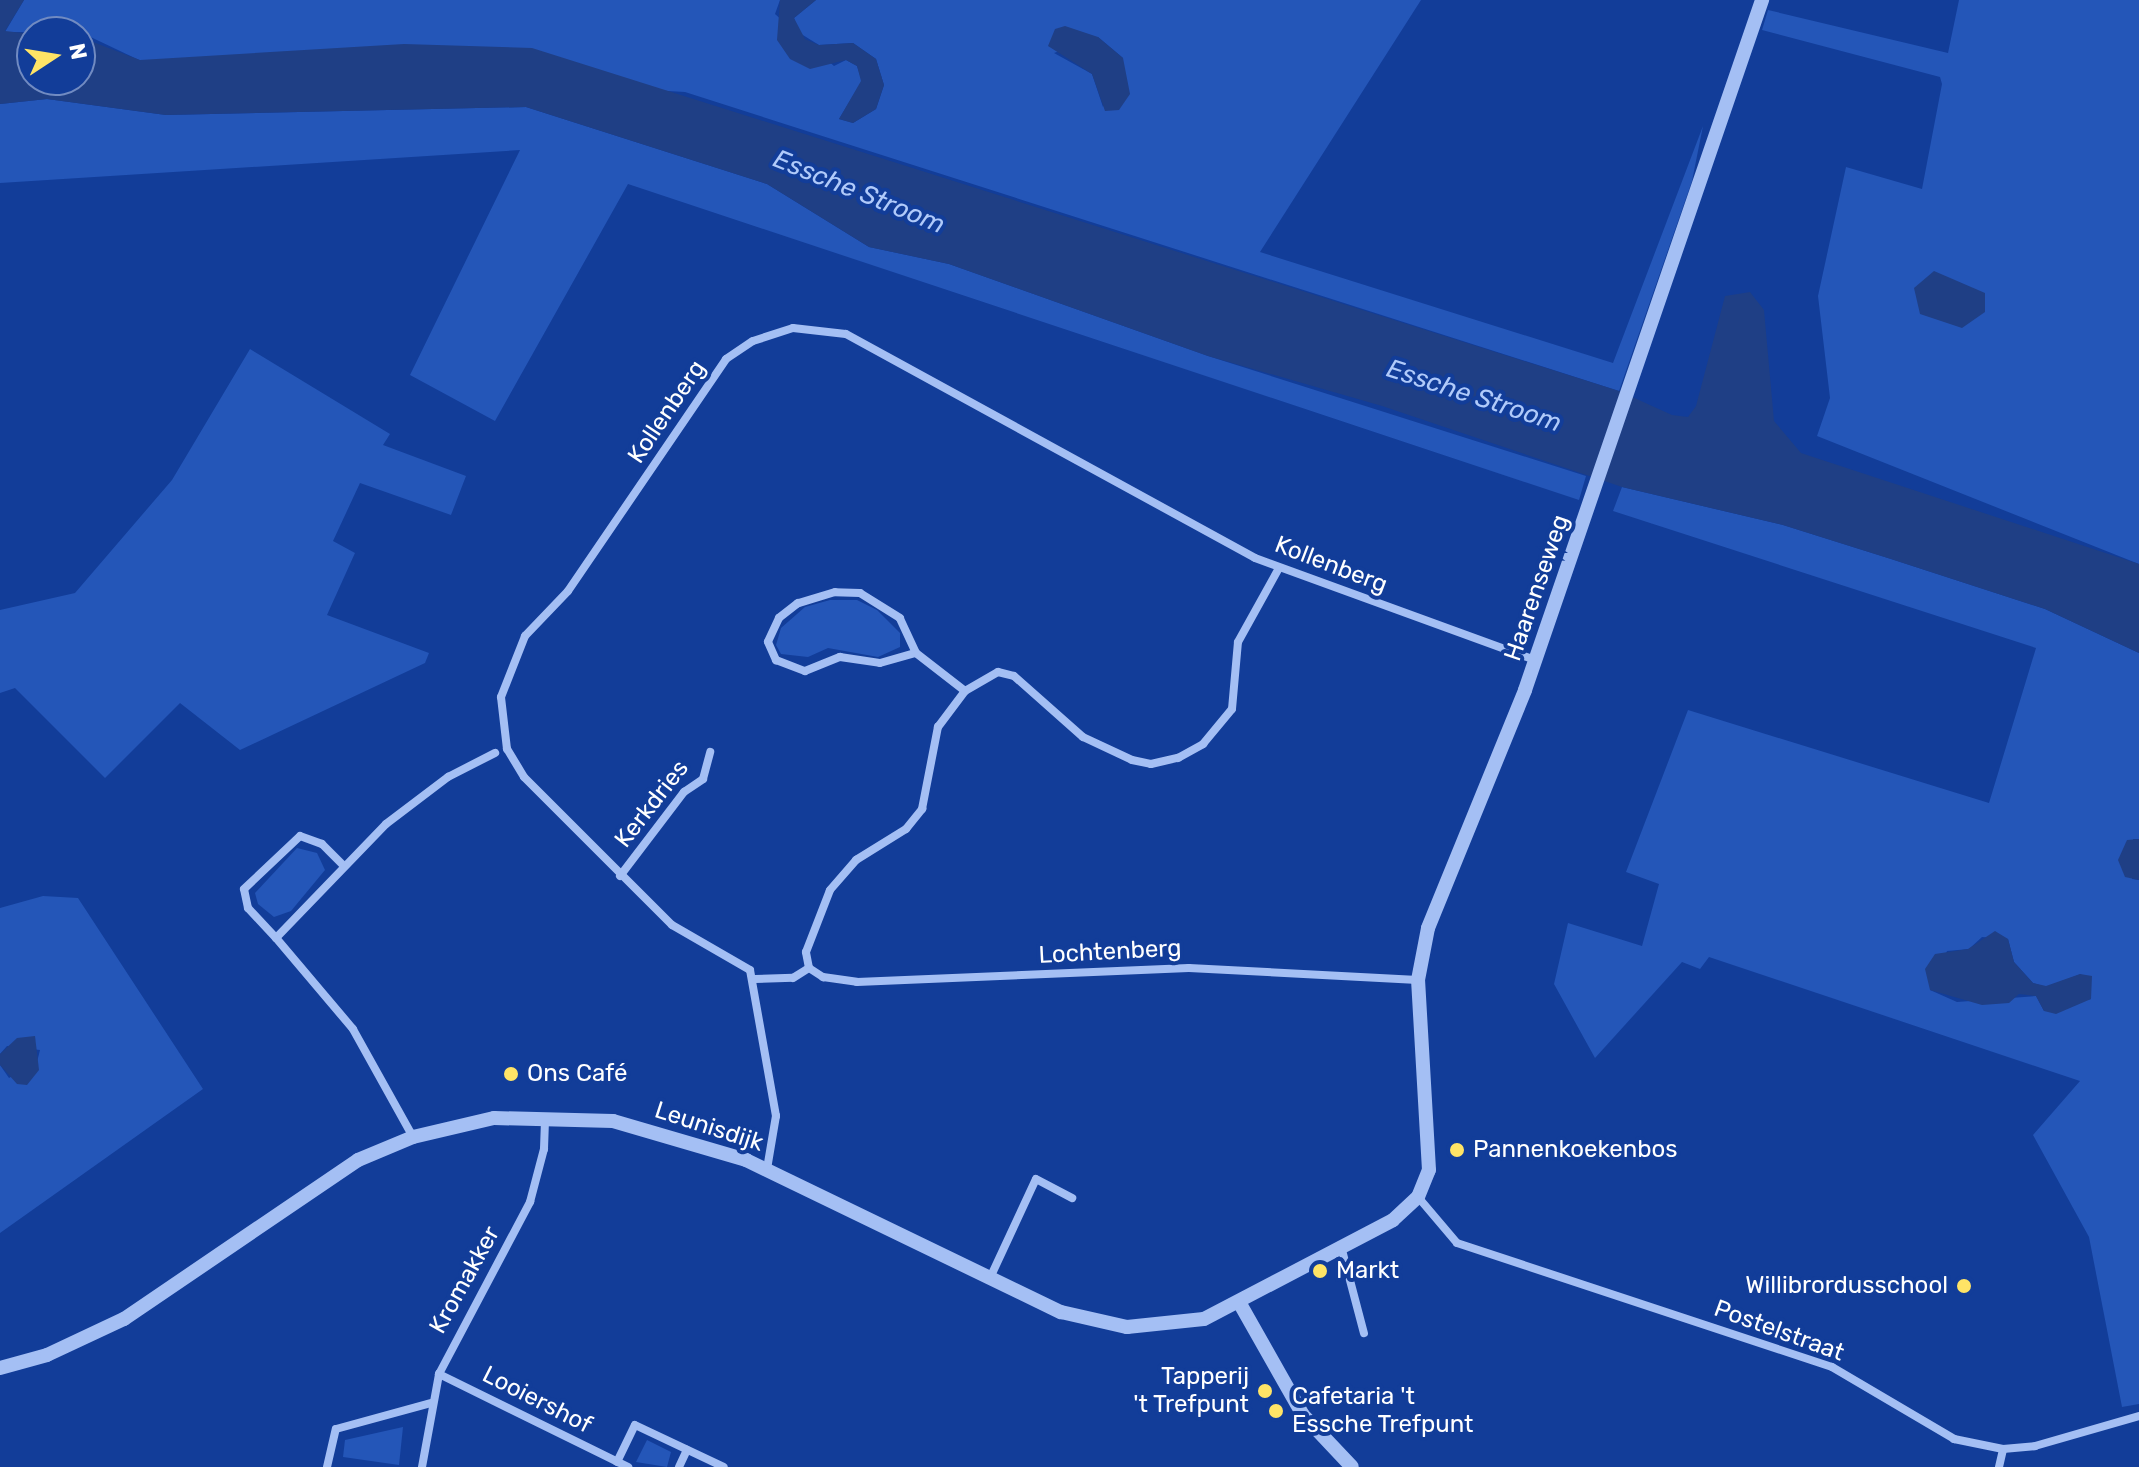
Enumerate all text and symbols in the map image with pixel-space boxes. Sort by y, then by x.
north arrow [16,16,96,96]
text: N [63,41,93,62]
water label: Essche Stroom [769,143,949,241]
water label: Essche Stroom [1383,353,1565,439]
street label: Kollenberg [622,355,712,469]
street label: Haarenseweg [1499,511,1575,665]
street label: Kollenberg [1271,530,1391,600]
street label: Kerkdries [609,755,695,853]
street label: Lochtenberg [1038,934,1182,970]
place label: Ons Café [527,1060,627,1088]
marker: Ons Café [502,1065,520,1083]
street label: Leunisdijk [651,1096,767,1158]
place label: Pannenkoekenbos [1473,1136,1678,1164]
marker: Pannenkoekenbos [1448,1141,1466,1159]
street label: Kromakker [424,1221,506,1339]
place label: Markt [1336,1257,1399,1285]
marker: Markt [1311,1262,1329,1280]
place label: Willibrordusschool [1745,1272,1948,1300]
marker: Willibrordusschool [1955,1277,1973,1295]
street label: Postelstraat [1710,1294,1848,1368]
street label: Looiershof [477,1360,597,1440]
place label: Tapperij 't Trefpunt [1133,1363,1249,1419]
marker: Tapperij 't Trefpunt [1256,1382,1274,1400]
place label: Cafetaria 't Essche Trefpunt [1292,1383,1474,1439]
marker: Cafetaria 't Essche Trefpunt [1267,1402,1285,1420]

